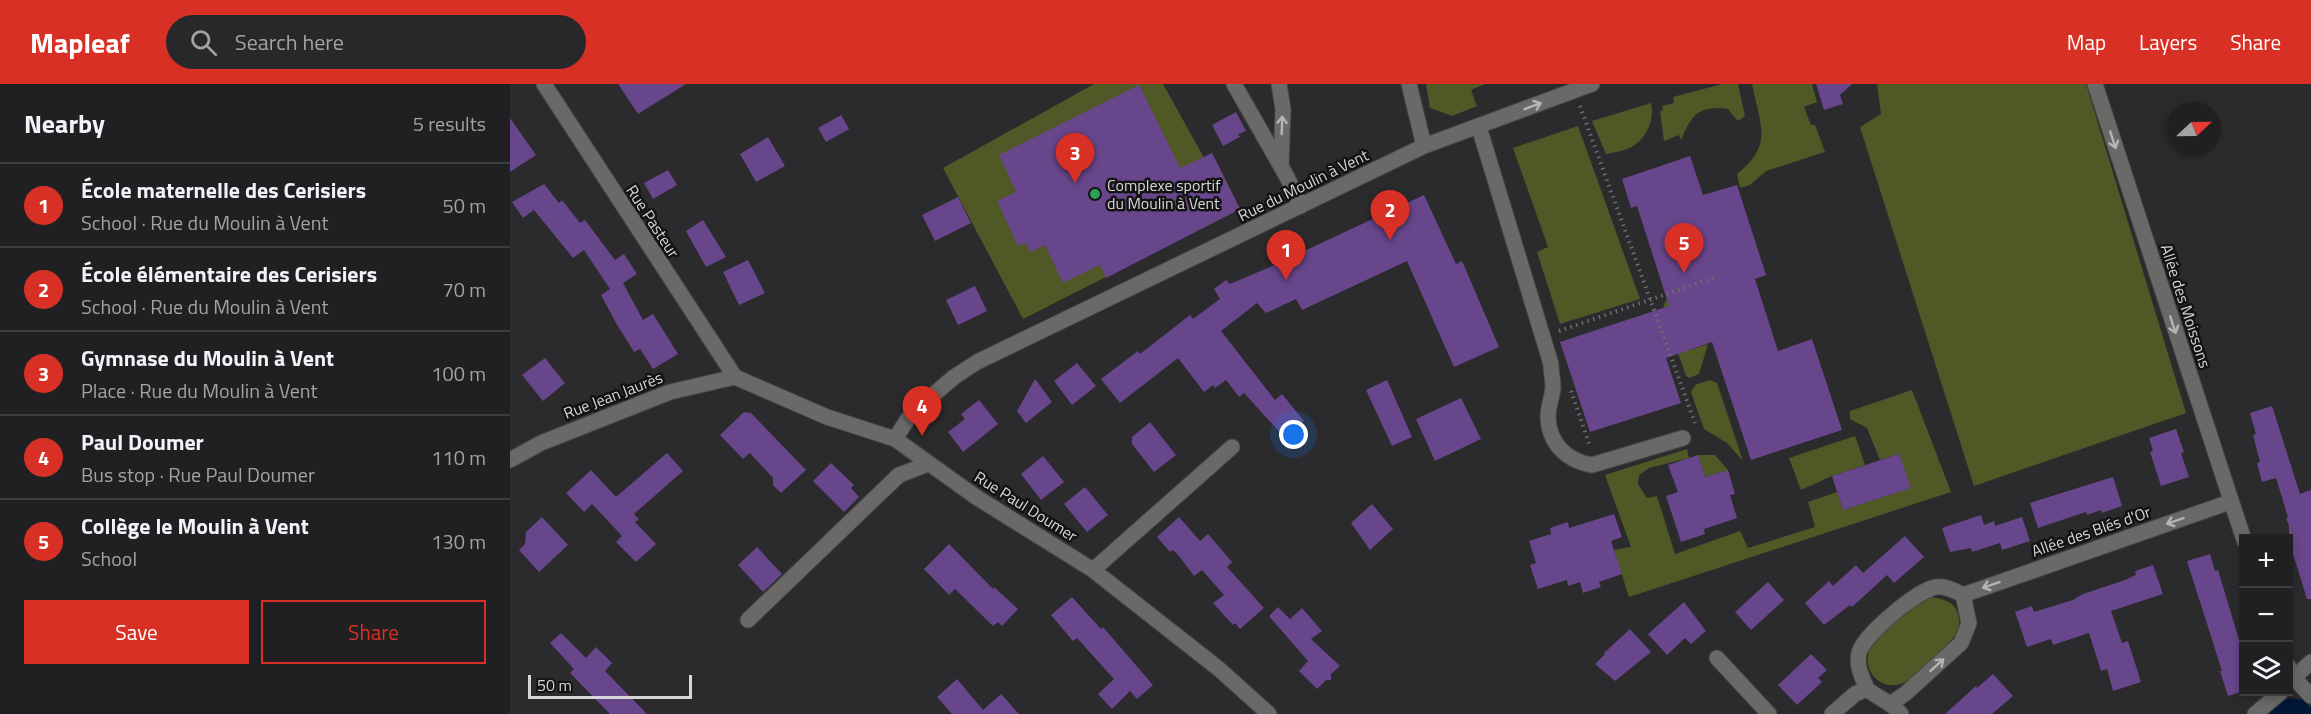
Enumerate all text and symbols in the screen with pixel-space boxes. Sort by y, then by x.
search box [166,15,586,69]
text: Mapleaf [30,21,130,64]
text: Search here [235,25,344,59]
icon: search [187,26,220,59]
text: Map [2067,26,2106,58]
text: Layers [2139,26,2197,58]
text: Share [2230,26,2281,58]
one-way arrow [1523,99,1542,110]
north arrow [2167,102,2221,156]
text: Nearby [24,104,105,143]
text: 5 results [413,108,486,139]
one-way arrow [1277,116,1288,136]
one-way arrow [2108,130,2119,149]
pin: 3 [1056,134,1094,183]
street label: Rue du Moulin à Vent [1234,143,1373,227]
text: École maternelle des Cerisiers [81,173,366,207]
place label: Complexe sportif du Moulin à Vent [1107,173,1221,215]
street label: Rue Pasteur [620,180,686,263]
marker: Complexe sportif du Moulin à Vent [1088,187,1102,201]
text: 1 [38,190,49,221]
text: 50 m [442,190,486,221]
pin: 2 [1370,190,1410,240]
text: School · Rue du Moulin à Vent [81,207,328,238]
pin: 5 [1664,224,1704,273]
pin: 1 [1266,230,1306,280]
street label: Allée des Moissons [2155,241,2217,371]
text: École élémentaire des Cerisiers [81,257,377,291]
text: 2 [38,274,49,305]
text: 70 m [442,274,486,305]
text: School · Rue du Moulin à Vent [81,291,328,322]
one-way arrow [2169,315,2180,334]
text: Gymnase du Moulin à Vent [81,341,334,375]
text: 3 [38,358,49,389]
text: 100 m [431,358,486,389]
street label: Rue Jean Jaurès [560,365,666,425]
text: Place · Rue du Moulin à Vent [81,375,318,406]
pin: 4 [902,386,942,436]
your location [1279,420,1308,449]
text: Paul Doumer [81,425,204,459]
text: 4 [38,442,49,473]
text: 110 m [431,442,486,473]
text: Bus stop · Rue Paul Doumer [81,459,315,490]
street label: Rue Paul Doumer [970,465,1082,548]
street label: Allée des Blés d'Or [2028,499,2154,563]
text: Collège le Moulin à Vent [81,509,309,543]
one-way arrow [2166,517,2185,528]
text: 5 [38,526,49,557]
text: 130 m [431,526,486,557]
map controls [2239,534,2293,696]
button: + [2239,534,2293,588]
text: School [81,543,137,574]
one-way arrow [1982,580,2001,591]
button: − [2239,588,2293,642]
button: Save [24,600,249,664]
button: Share [261,600,486,664]
button: layers [2239,642,2293,696]
one-way arrow [1929,658,1944,672]
scale bar [528,672,692,700]
text: 50 m [537,673,572,697]

